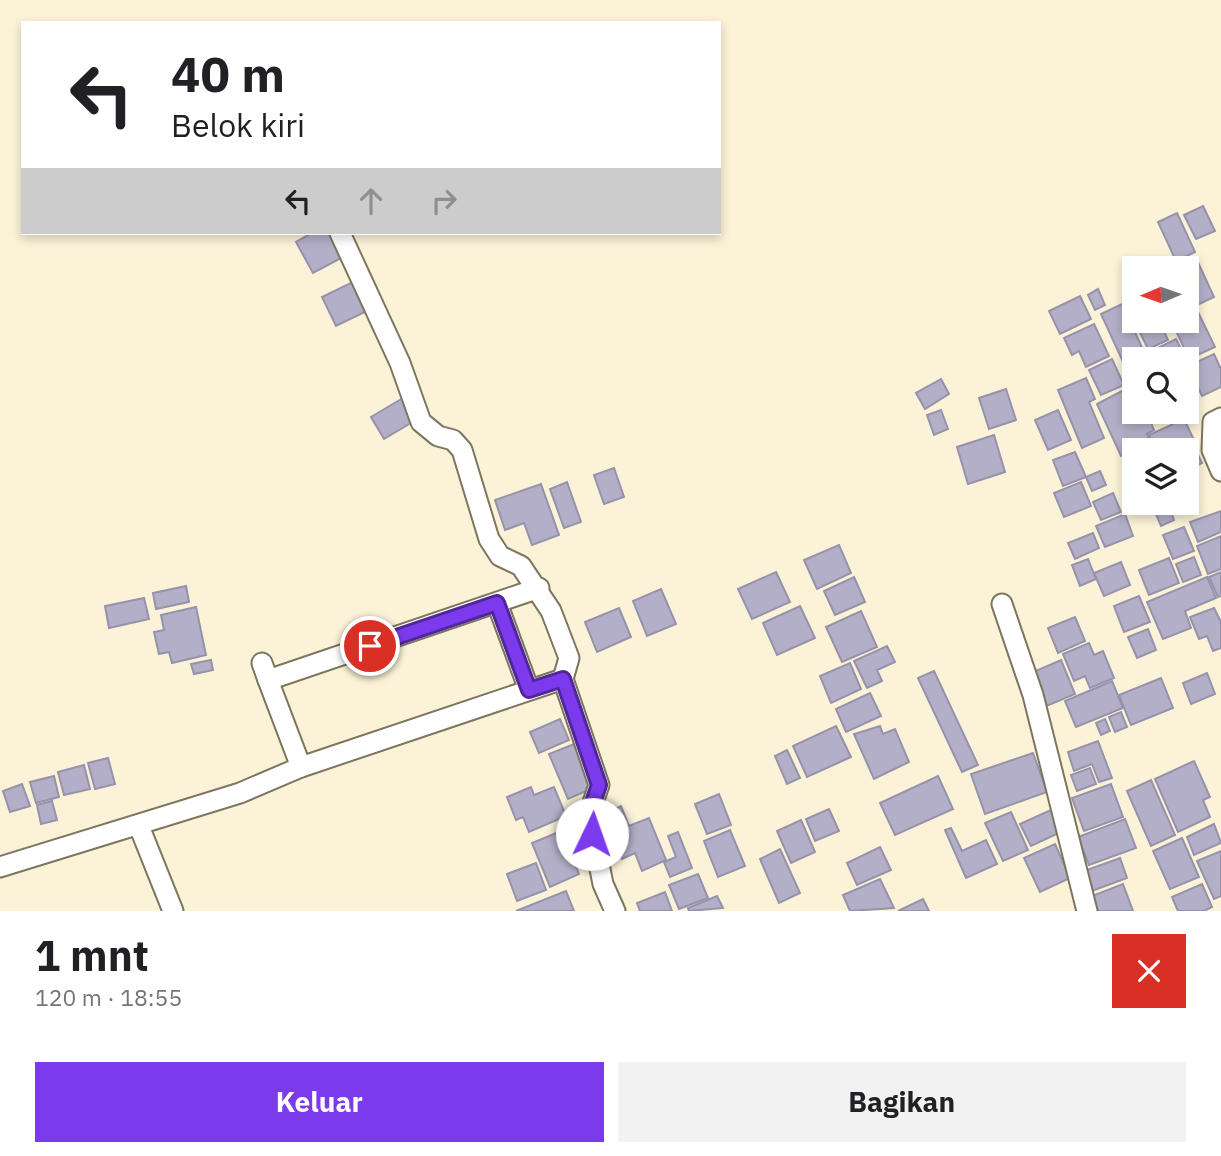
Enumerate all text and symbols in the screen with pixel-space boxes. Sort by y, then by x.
text: 40 m [171,42,285,105]
icon: left [56,49,147,140]
text: Belok kiri [171,104,305,146]
icon: left [279,182,317,220]
icon: ahead [352,182,390,220]
icon: right [425,182,463,220]
north arrow [1122,256,1199,332]
map controls [1122,256,1199,515]
button: search [1122,347,1199,424]
button: layers [1122,438,1199,515]
pin [340,616,400,676]
icon: arrive [351,627,389,665]
position arrow [555,797,629,871]
text: 1 mnt [35,928,149,983]
button: close [1112,934,1186,1008]
text: 120 m · 18:55 [35,982,182,1012]
button: Keluar [35,1062,604,1142]
button: Bagikan [618,1062,1186,1142]

